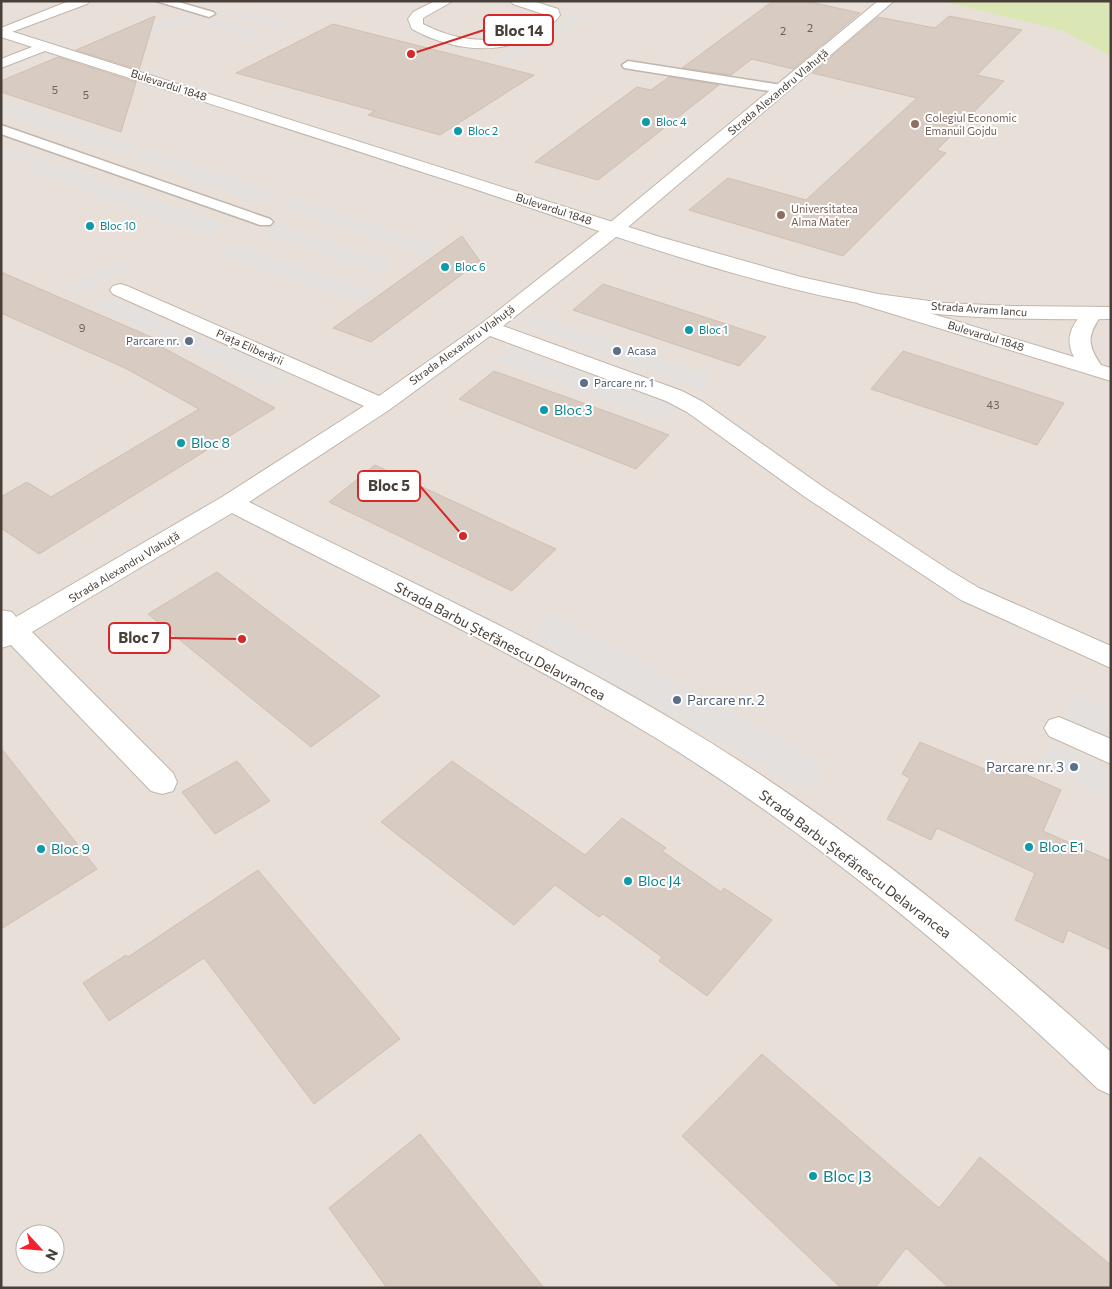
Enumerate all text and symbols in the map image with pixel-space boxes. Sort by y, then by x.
callout: Bloc 14 [484,15,553,45]
text: Bloc 14 [494,21,544,39]
house number: 2 [807,21,813,34]
house number: 2 [780,24,786,37]
street label: Strada Alexandru Vlahuță [725,46,831,138]
street label: Bulevardul 1848 [129,66,209,103]
house number: 5 [52,83,58,96]
house number: 5 [83,88,89,101]
place label: Colegiul Economic Emanuil Gojdu [925,111,1017,137]
place label: Bloc 4 [656,115,687,128]
marker: Bloc 4 [640,116,652,128]
marker: Colegiul Economic Emanuil Gojdu [909,118,921,130]
place label: Bloc 2 [468,124,498,137]
marker: Bloc 2 [452,125,464,137]
street label: Bulevardul 1848 [514,190,594,227]
place label: Universitatea Alma Mater [791,202,858,228]
marker: Universitatea Alma Mater [775,209,787,221]
place label: Bloc 10 [100,219,136,232]
marker: Bloc 10 [84,220,96,232]
place label: Bloc 6 [455,260,486,273]
marker: Bloc 6 [439,261,451,273]
street label: Strada Avram Iancu [931,299,1028,318]
street label: Strada Alexandru Vlahuță [407,302,517,388]
street label: Bulevardul 1848 [946,318,1026,353]
house number: 9 [79,321,86,334]
place label: Bloc 1 [699,323,728,336]
marker: Bloc 1 [683,324,695,336]
street label: Piața Eliberării [214,326,286,368]
place label: Parcare nr. [126,334,179,347]
marker: Parcare nr. [183,335,195,347]
place label: Acasa [627,344,656,357]
marker: Acasa [611,345,623,357]
place label: Parcare nr. 1 [594,376,654,389]
marker: Parcare nr. 1 [578,377,590,389]
house number: 43 [987,398,999,411]
place label: Bloc 3 [554,401,593,418]
marker: Bloc 3 [538,404,550,416]
place label: Bloc 8 [191,434,230,451]
marker: Bloc 8 [175,437,187,449]
callout: Bloc 5 [358,471,420,501]
text: Bloc 5 [368,476,410,494]
street label: Strada Alexandru Vlahuță [66,528,182,606]
street label: Strada Barbu Ștefănescu Delavrancea [391,578,609,704]
callout: Bloc 7 [109,623,170,653]
text: Bloc 7 [118,628,160,646]
place label: Parcare nr. 2 [687,691,765,708]
marker: Parcare nr. 2 [671,694,683,706]
place label: Parcare nr. 3 [986,758,1064,775]
marker: Parcare nr. 3 [1068,761,1080,773]
street label: Strada Barbu Ștefănescu Delavrancea [755,786,955,942]
place label: Bloc E1 [1039,838,1084,855]
place label: Bloc 9 [51,840,90,857]
marker: Bloc E1 [1023,841,1035,853]
marker: Bloc 9 [35,843,47,855]
place label: Bloc J4 [638,872,682,889]
marker: Bloc J4 [622,875,634,887]
place label: Bloc J3 [823,1166,872,1185]
marker: Bloc J3 [807,1170,819,1182]
north arrow [15,1224,65,1274]
text: N [42,1246,62,1263]

